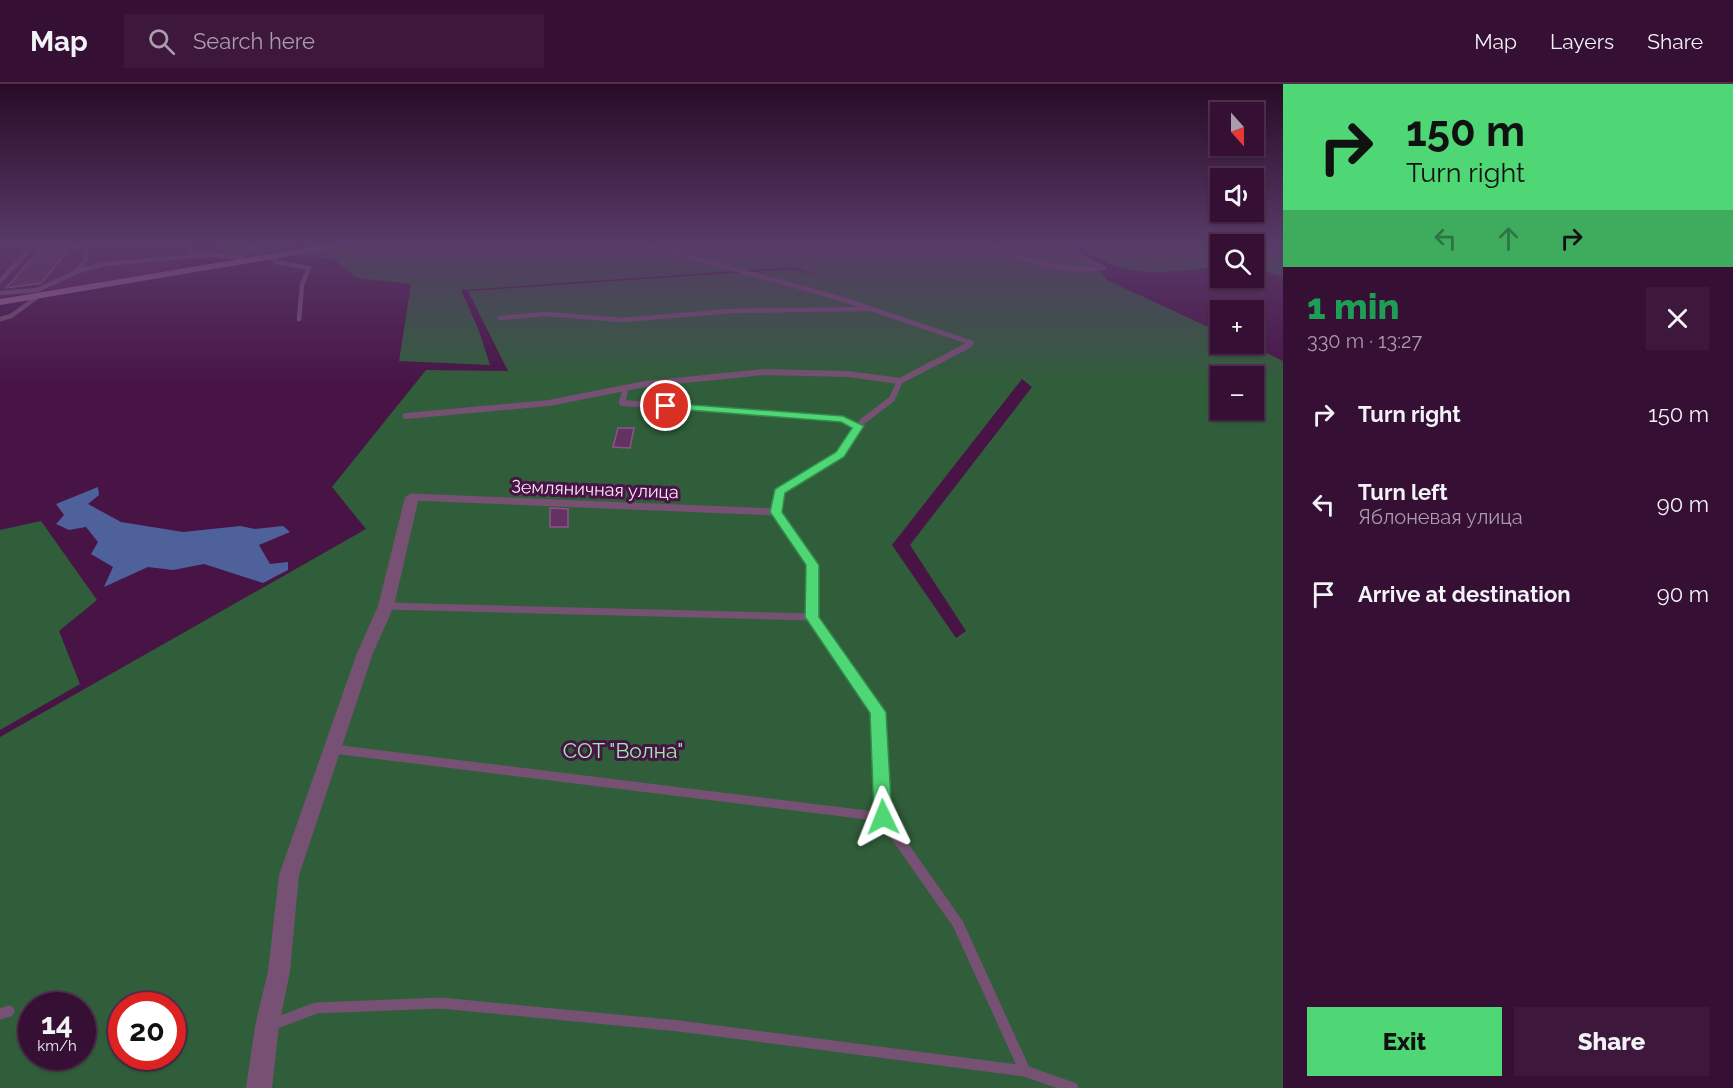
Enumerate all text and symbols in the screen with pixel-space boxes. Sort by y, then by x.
search box [124,14,544,68]
text: Map [30,25,88,58]
icon: search [145,25,178,58]
text: Search here [193,28,315,54]
text: Map [1474,29,1517,54]
text: Layers [1550,29,1614,54]
text: Share [1647,29,1703,54]
north arrow [1210,102,1264,156]
map controls [1210,102,1264,420]
text: 150 m [1406,107,1525,156]
icon: right [1307,108,1385,186]
text: Turn right [1406,157,1525,188]
button: sound [1210,168,1264,222]
icon: left [1429,222,1462,255]
icon: ahead [1492,222,1525,255]
icon: right [1555,222,1588,255]
button: search [1210,234,1264,288]
text: 1 min [1307,285,1399,327]
button: close [1646,287,1709,350]
button: + [1210,300,1264,354]
text: 330 m · 13:27 [1307,329,1422,353]
button: − [1210,366,1264,420]
pin [640,380,691,431]
icon: arrive [649,389,682,422]
icon: right [1307,398,1340,431]
text: Turn right [1358,401,1461,427]
text: 150 m [1648,401,1709,427]
street label: Земляничная улица [511,476,679,502]
text: Turn left [1358,479,1448,505]
icon: left [1307,488,1340,521]
text: 90 m [1657,491,1709,517]
text: Яблоневая улица [1358,505,1523,529]
icon: arrive [1307,578,1340,611]
text: Arrive at destination [1358,581,1571,607]
text: 90 m [1657,581,1709,607]
park label: СОТ "Волна" [563,738,683,763]
position arrow [851,785,915,849]
speed limit sign: 20 [108,992,186,1070]
text: 14 [41,1006,73,1041]
button: Exit [1307,1007,1502,1076]
button: Share [1514,1007,1709,1076]
text: km/h [37,1037,77,1055]

